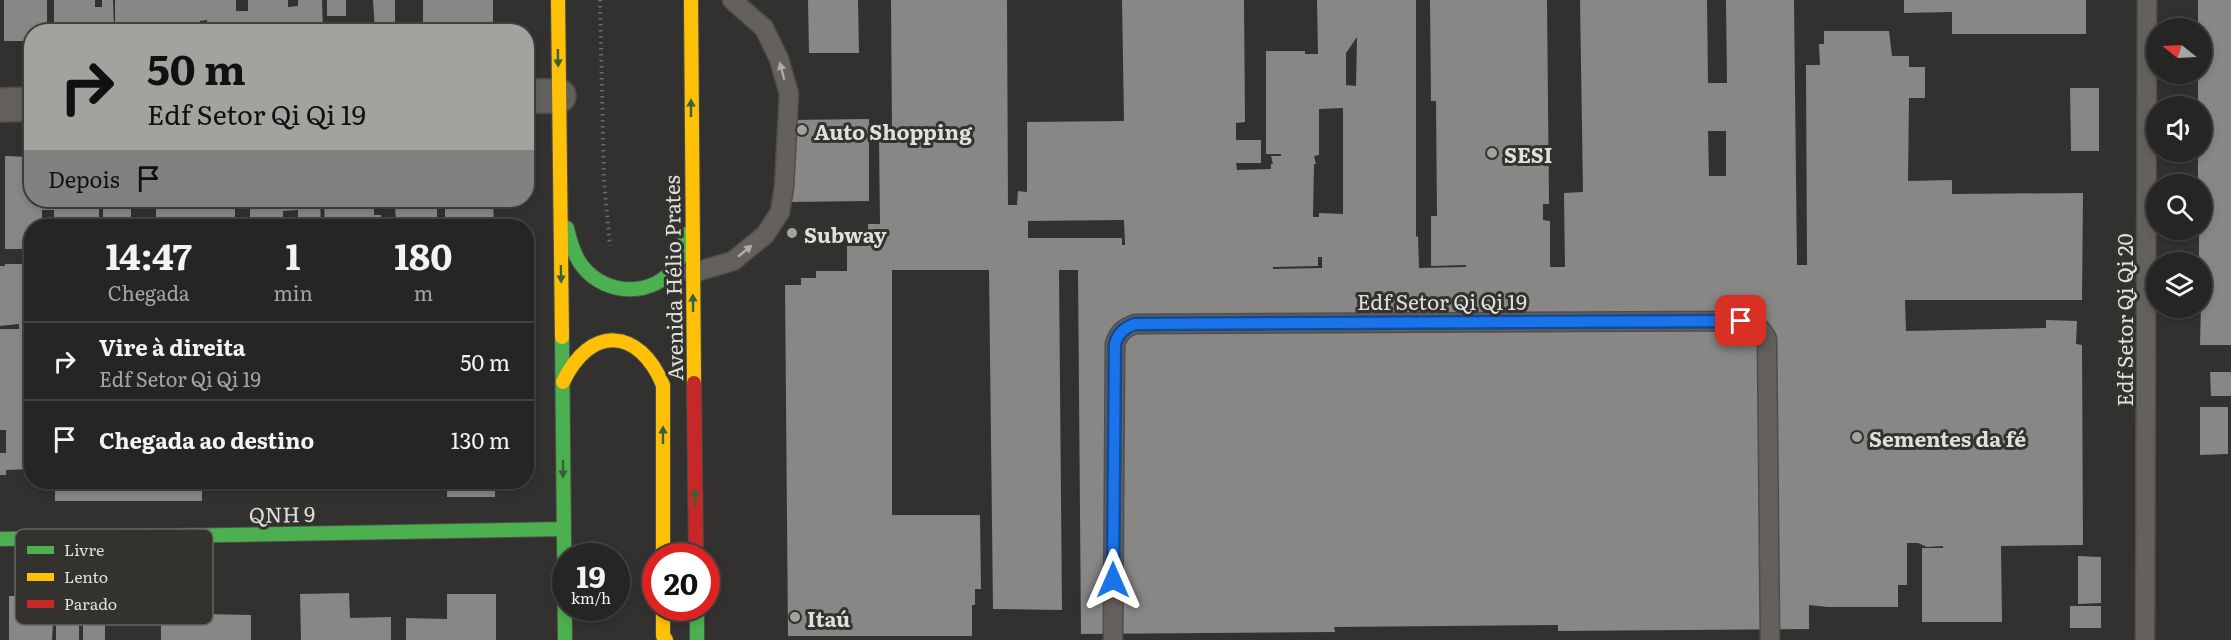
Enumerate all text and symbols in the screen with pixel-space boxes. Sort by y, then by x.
north arrow [2146,18,2212,84]
map controls [2146,18,2212,318]
text: 50 m [147,36,246,98]
icon: right [48,48,126,126]
one-way arrow [554,49,563,68]
one-way arrow [777,62,786,80]
text: Edf Setor Qi Qi 19 [147,93,366,133]
button: sound [2146,96,2212,162]
one-way arrow [686,99,696,118]
place label: Auto Shopping [814,115,972,146]
marker: Auto Shopping [795,123,809,137]
place label: SESI [1504,138,1553,169]
marker: SESI [1485,146,1499,160]
text: Depois [48,162,120,195]
icon: arrive [132,162,165,195]
button: search [2146,174,2212,240]
street label: Avenida Hélio Prates [655,175,689,381]
place label: Subway [804,218,887,249]
marker: Subway [785,226,799,240]
text: 14:47 [106,228,192,281]
text: 1 [286,228,301,281]
text: 180 [394,228,453,281]
street label: Edf Setor Qi Qi 20 [2108,233,2139,407]
one-way arrow [738,245,753,257]
button: layers [2146,252,2212,318]
one-way arrow [556,264,566,283]
text: Chegada [108,277,190,307]
text: min [273,277,313,307]
text: m [414,277,433,307]
street label: Edf Setor Qi Qi 19 [1357,285,1527,316]
one-way arrow [688,294,697,313]
pin [1715,295,1766,346]
icon: arrive [1724,304,1757,337]
text: Vire à direita [99,330,246,363]
icon: right [48,345,81,378]
text: 50 m [460,345,510,378]
text: Edf Setor Qi Qi 19 [99,363,261,393]
place label: Sementes da fé [1869,422,2026,453]
icon: arrive [48,423,81,456]
text: Chegada ao destino [99,423,314,456]
text: 130 m [451,423,510,456]
one-way arrow [658,426,668,445]
marker: Sementes da fé [1850,430,1864,444]
one-way arrow [559,459,568,478]
one-way arrow [690,489,700,508]
street label: QNH 9 [249,497,315,529]
legend [15,529,213,625]
text: Livre [64,537,104,561]
speed limit sign: 20 [642,543,720,621]
position arrow [1081,548,1145,612]
text: 19 [576,553,606,597]
text: Lento [64,564,108,588]
text: km/h [571,586,611,609]
text: Parado [64,591,117,615]
place label: Itaú [807,602,850,633]
marker: Itaú [788,610,802,624]

